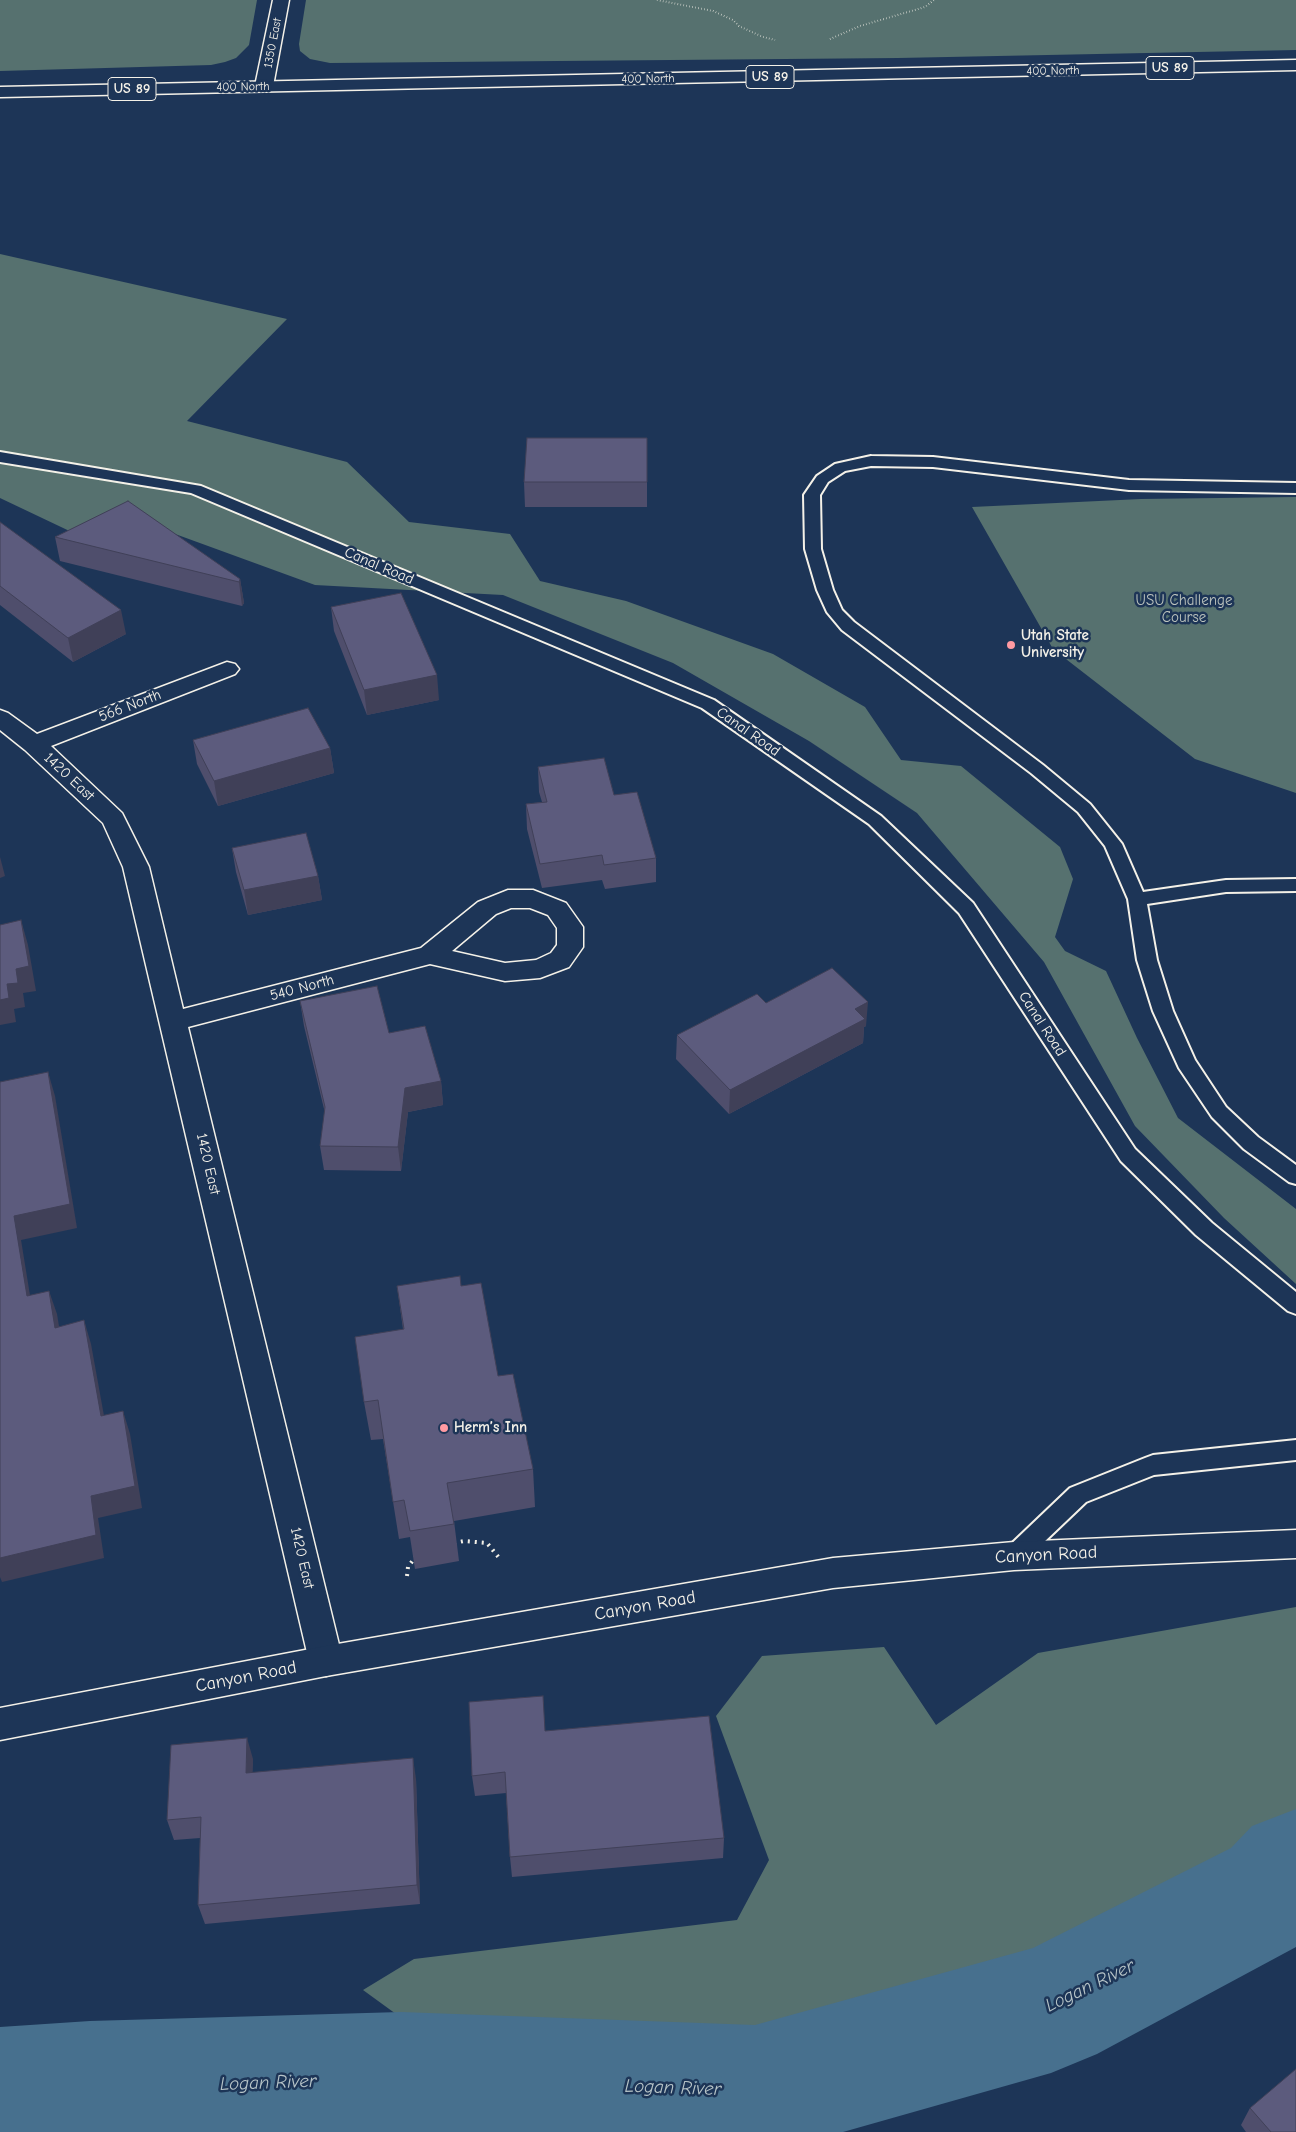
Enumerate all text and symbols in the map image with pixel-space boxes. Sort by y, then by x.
street label: 1350 East [261,17,285,69]
road number: US 89 [1146,56,1194,80]
street label: 400 North [1026,63,1080,79]
road number: US 89 [746,66,794,88]
street label: 400 North [621,71,675,87]
road number: US 89 [108,78,156,100]
street label: 400 North [216,79,270,95]
street label: Canal Road [342,543,416,589]
park label: USU Challenge Course [1136,592,1232,627]
place label: Utah State University [1021,627,1089,662]
marker: Utah State University [1005,639,1017,651]
street label: 566 North [96,686,164,726]
street label: Canal Road [713,704,783,760]
street label: 1420 East [40,749,98,805]
street label: 540 North [268,971,336,1005]
street label: Canal Road [1014,988,1070,1060]
street label: 1420 East [192,1132,224,1196]
place label: Herm’s Inn [454,1419,527,1437]
marker: Herm’s Inn [438,1422,450,1434]
street label: 1420 East [286,1526,318,1590]
street label: Canyon Road [994,1542,1098,1568]
street label: Canyon Road [593,1586,697,1626]
street label: Canyon Road [194,1657,298,1697]
water label: Logan River [1042,1955,1138,2017]
water label: Logan River [219,2070,317,2096]
water label: Logan River [624,2075,722,2101]

